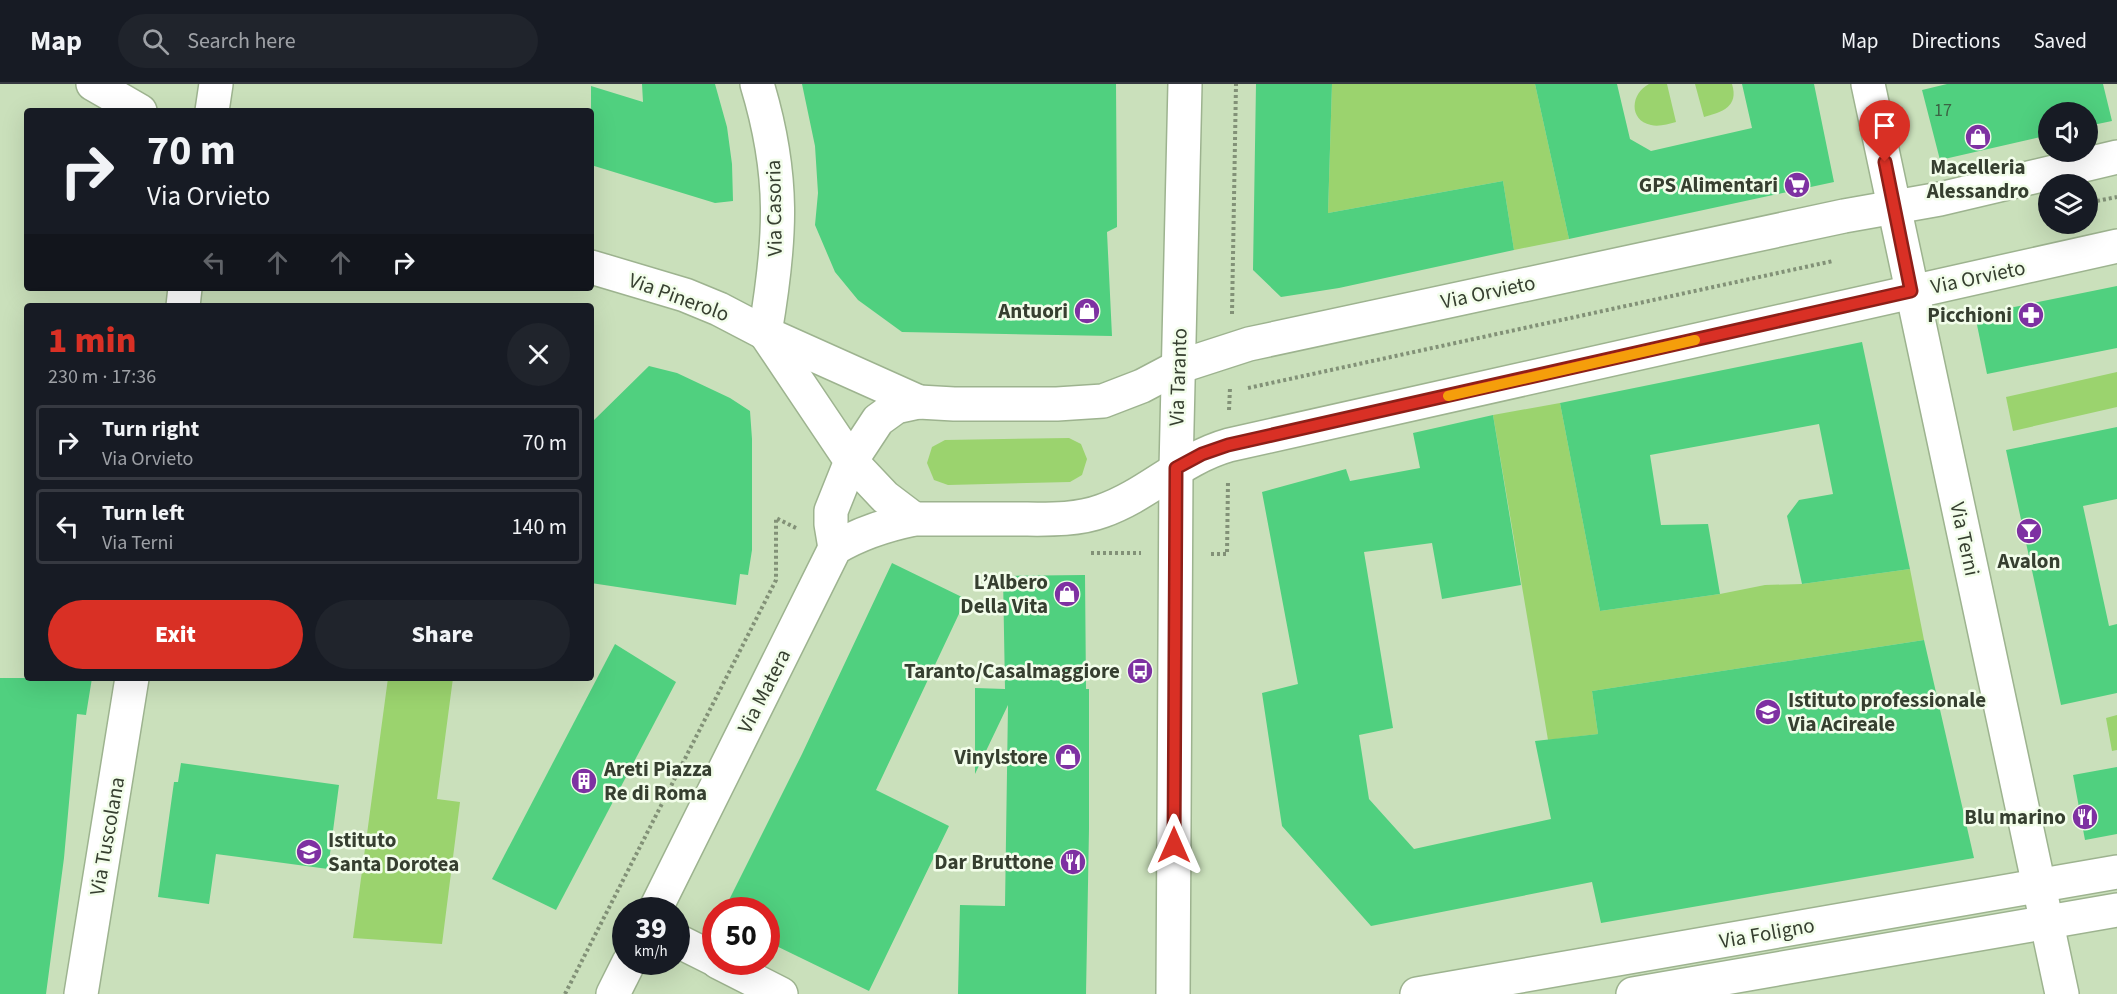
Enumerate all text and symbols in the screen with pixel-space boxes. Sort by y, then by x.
search box [118,14,538,68]
text: Map [30,21,82,61]
icon: search [139,25,172,58]
text: Search here [187,25,296,57]
text: Map [1841,26,1879,56]
text: Directions [1912,26,2000,56]
text: Saved [2033,26,2087,56]
house number: 17 [1934,98,1952,123]
pin [1859,100,1910,162]
map controls [2038,102,2098,234]
button: sound [2038,102,2098,162]
icon: arrive [1868,109,1901,142]
text: 70 m [147,121,236,181]
shop icon: Macelleria Alessandro [1963,122,1993,152]
icon: right [48,132,126,210]
place label: Macelleria Alessandro [1926,152,2029,206]
street label: Via Casoria [758,159,790,257]
place label: GPS Alimentari [1639,170,1778,200]
supermarket icon: GPS Alimentari [1782,170,1812,200]
button: layers [2038,174,2098,234]
text: Via Orvieto [147,177,270,216]
icon: left [198,246,231,279]
icon: ahead [261,246,294,279]
icon: ahead [324,246,357,279]
icon: right [387,246,420,279]
street label: Via Orvieto [1928,252,2028,302]
street label: Via Pinerolo [625,265,733,329]
street label: Via Orvieto [1438,267,1538,317]
place label: Antuori [997,296,1068,326]
shop icon: Antuori [1072,296,1102,326]
place label: Picchioni [1927,300,2012,330]
pharmacy icon: Picchioni [2016,300,2046,330]
text: 1 min [48,315,136,366]
button: close [507,323,570,386]
street label: Via Taranto [1161,327,1195,427]
text: 230 m · 17:36 [48,363,156,391]
text: Turn right [102,413,199,445]
icon: right [51,426,84,459]
text: 70 m [522,427,567,459]
text: Via Orvieto [102,445,193,473]
text: Turn left [102,497,184,529]
street label: Via Terni [1943,499,1987,579]
icon: left [51,510,84,543]
text: 140 m [512,511,567,543]
bar icon: Avalon [2014,516,2044,546]
text: Via Terni [102,529,173,557]
place label: Avalon [1997,546,2061,576]
place label: L’Albero Della Vita [960,567,1048,621]
shop icon: L’Albero Della Vita [1052,579,1082,609]
button: Exit [48,600,303,669]
button: Share [315,600,570,669]
street label: Via Matera [730,644,798,738]
place label: Taranto/Casalmaggiore [904,656,1120,686]
bus stop icon: Taranto/Casalmaggiore [1125,656,1155,686]
place label: Istituto professionale Via Acireale [1787,685,1986,739]
school or university icon: Istituto professionale Via Acireale [1753,697,1783,727]
place label: Vinylstore [953,742,1048,772]
shop icon: Vinylstore [1053,742,1083,772]
place label: Areti Piazza Re di Roma [603,754,712,808]
building icon: Areti Piazza Re di Roma [569,766,599,796]
street label: Via Tuscolana [82,774,132,898]
place label: Blu marino [1964,802,2066,832]
restaurant icon: Blu marino [2070,802,2100,832]
position arrow [1142,813,1206,877]
place label: Istituto Santa Dorotea [328,825,459,879]
school or university icon: Istituto Santa Dorotea [294,837,324,867]
place label: Dar Bruttone [934,847,1054,877]
restaurant icon: Dar Bruttone [1058,847,1088,877]
speed limit sign: 50 [702,897,780,975]
text: 39 [635,907,667,950]
street label: Via Foligno [1717,910,1817,956]
text: km/h [634,941,668,962]

